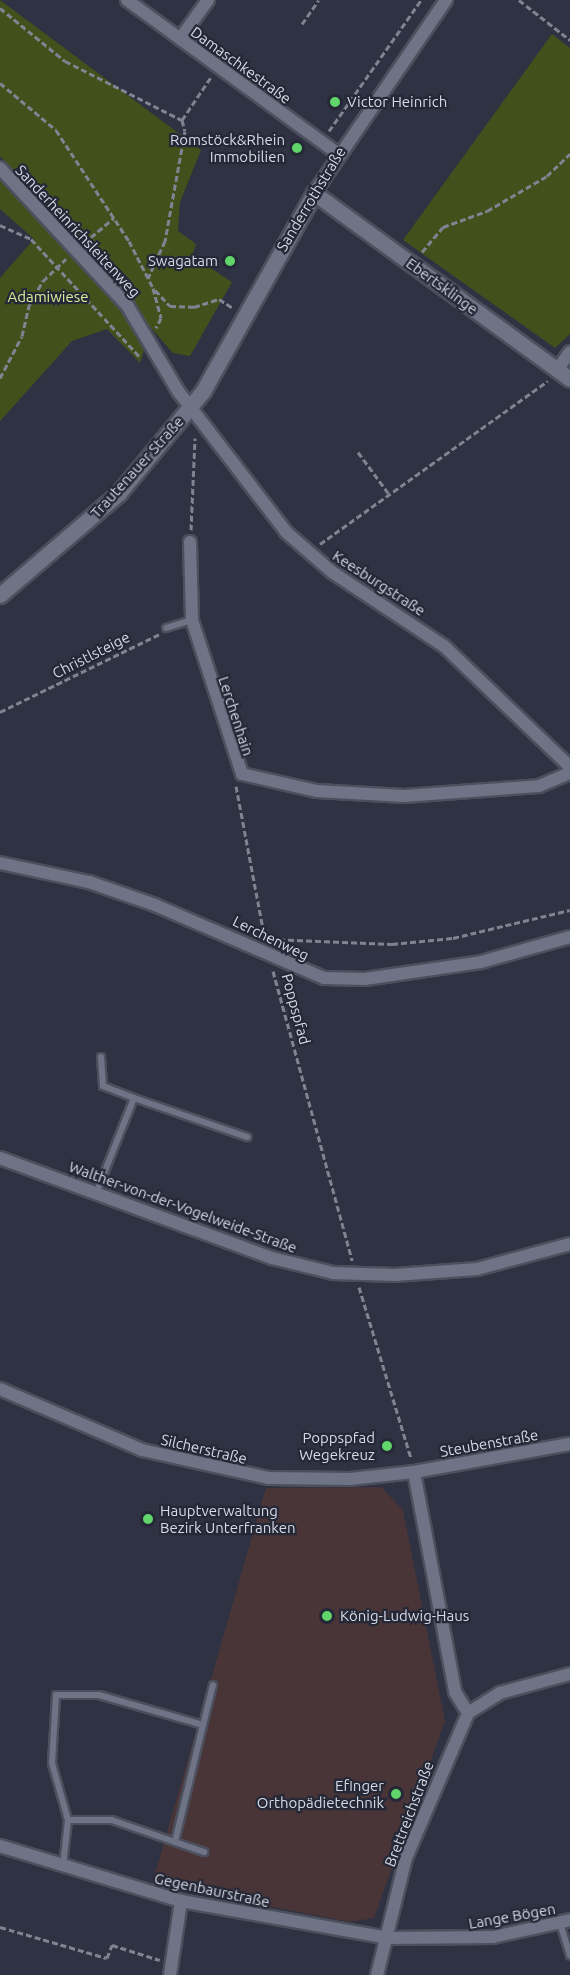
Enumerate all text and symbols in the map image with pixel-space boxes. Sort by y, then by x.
street label: Damaschkestraße [187,23,295,107]
place label: Victor Heinrich [347,93,447,111]
marker: Victor Heinrich [328,95,342,109]
place label: Romstöck&Rhein Immobilien [170,130,285,165]
marker: Romstöck&Rhein Immobilien [290,141,304,155]
street label: Sanderrothstraße [273,143,349,255]
street label: Sanderheinrichsleitenweg [12,161,144,301]
place label: Swagatam [148,252,218,270]
marker: Swagatam [223,254,237,268]
street label: Ebertsklinge [403,254,481,318]
park label: Adamiwiese [7,288,89,306]
street label: Trautenauer Straße [87,412,187,522]
street label: Keesburgstraße [329,546,429,620]
street label: Christlsteige [49,628,133,682]
street label: Lerchenhain [215,674,257,758]
street label: Lerchenweg [230,912,312,964]
street label: Poppspfad [278,972,314,1046]
street label: Walther-von-der-Vogelweide-Straße [67,1157,299,1257]
street label: Steubenstraße [439,1426,539,1460]
place label: Poppspfad Wegekreuz [299,1428,375,1463]
street label: Silcherstraße [159,1430,249,1468]
marker: Poppspfad Wegekreuz [380,1439,394,1453]
place label: Hauptverwaltung Bezirk Unterfranken [160,1501,296,1536]
marker: Hauptverwaltung Bezirk Unterfranken [141,1512,155,1526]
marker: König-Ludwig-Haus [318,1607,336,1625]
place label: König-Ludwig-Haus [340,1607,469,1625]
street label: Brettreichstraße [381,1759,437,1869]
place label: Efinger Orthopädietechnik [257,1776,384,1811]
marker: Efinger Orthopädietechnik [389,1787,403,1801]
street label: Gegenbaurstraße [153,1869,271,1911]
street label: Lange Bögen [467,1899,557,1933]

